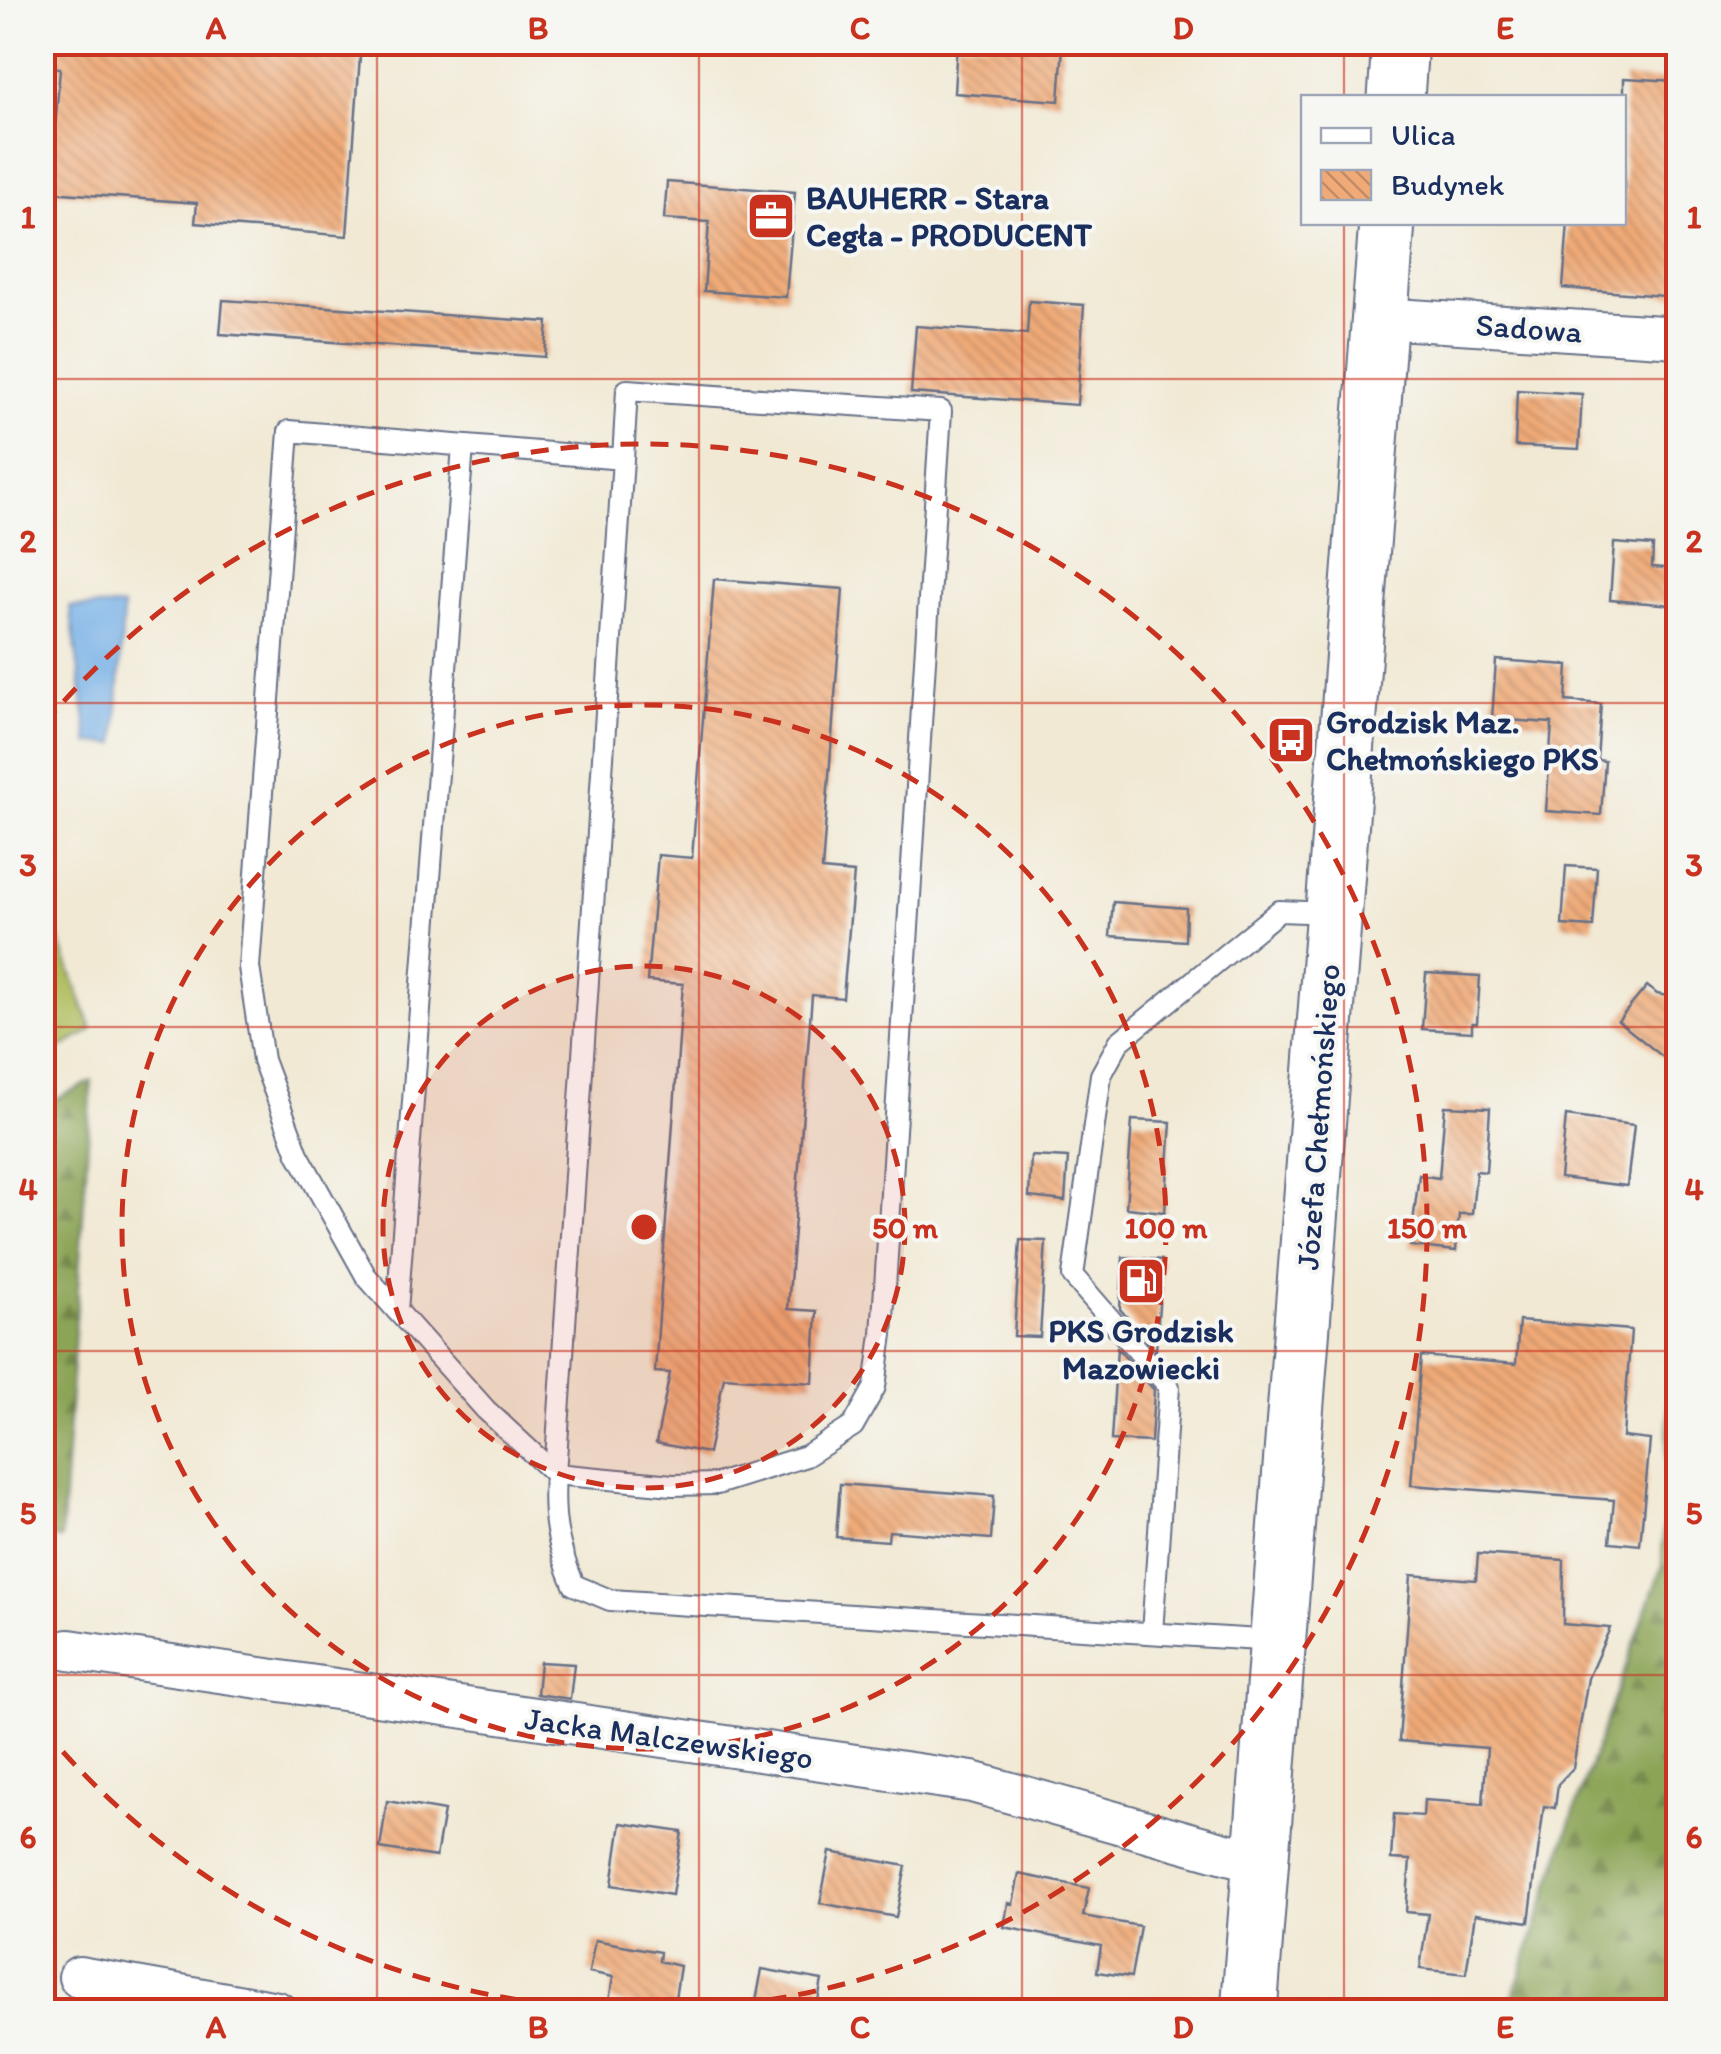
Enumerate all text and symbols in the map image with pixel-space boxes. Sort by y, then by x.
text: A [205,9,227,47]
text: B [528,9,548,47]
text: C [850,9,870,47]
text: D [1172,9,1194,47]
text: E [1496,9,1514,47]
legend [1301,95,1626,225]
text: Ulica [1391,116,1456,153]
text: Budynek [1391,166,1505,203]
place label: BAUHERR - Stara Cegła - PRODUCENT [806,179,1093,254]
office icon: BAUHERR - Stara Cegła - PRODUCENT [745,190,797,242]
text: 1 [21,198,36,236]
text: 1 [1687,198,1702,236]
street label: Sadowa [1474,305,1584,351]
text: 2 [20,522,37,560]
text: 2 [1686,522,1703,560]
place label: Grodzisk Maz. Chełmońskiego PKS [1326,703,1599,778]
bus stop icon: Grodzisk Maz. Chełmońskiego PKS [1265,714,1317,766]
text: 3 [19,846,37,884]
text: 3 [1685,846,1703,884]
street label: Józefa Chełmońskiego [1288,963,1348,1271]
text: 4 [18,1170,38,1208]
text: 4 [1684,1170,1704,1208]
centre of rings [626,1209,662,1245]
text: 50 m [872,1209,939,1246]
text: 100 m [1125,1209,1208,1246]
text: 150 m [1387,1209,1468,1246]
fuel station icon: PKS Grodzisk Mazowiecki [1115,1255,1167,1307]
place label: PKS Grodzisk Mazowiecki [1048,1312,1234,1387]
text: 5 [20,1494,37,1532]
text: 5 [1686,1494,1703,1532]
street label: Jacka Malczewskiego [522,1699,816,1777]
text: 6 [20,1818,37,1856]
text: 6 [1686,1818,1703,1856]
text: A [205,2008,227,2046]
text: B [528,2008,548,2046]
text: C [850,2008,870,2046]
text: D [1172,2008,1194,2046]
text: E [1496,2008,1514,2046]

